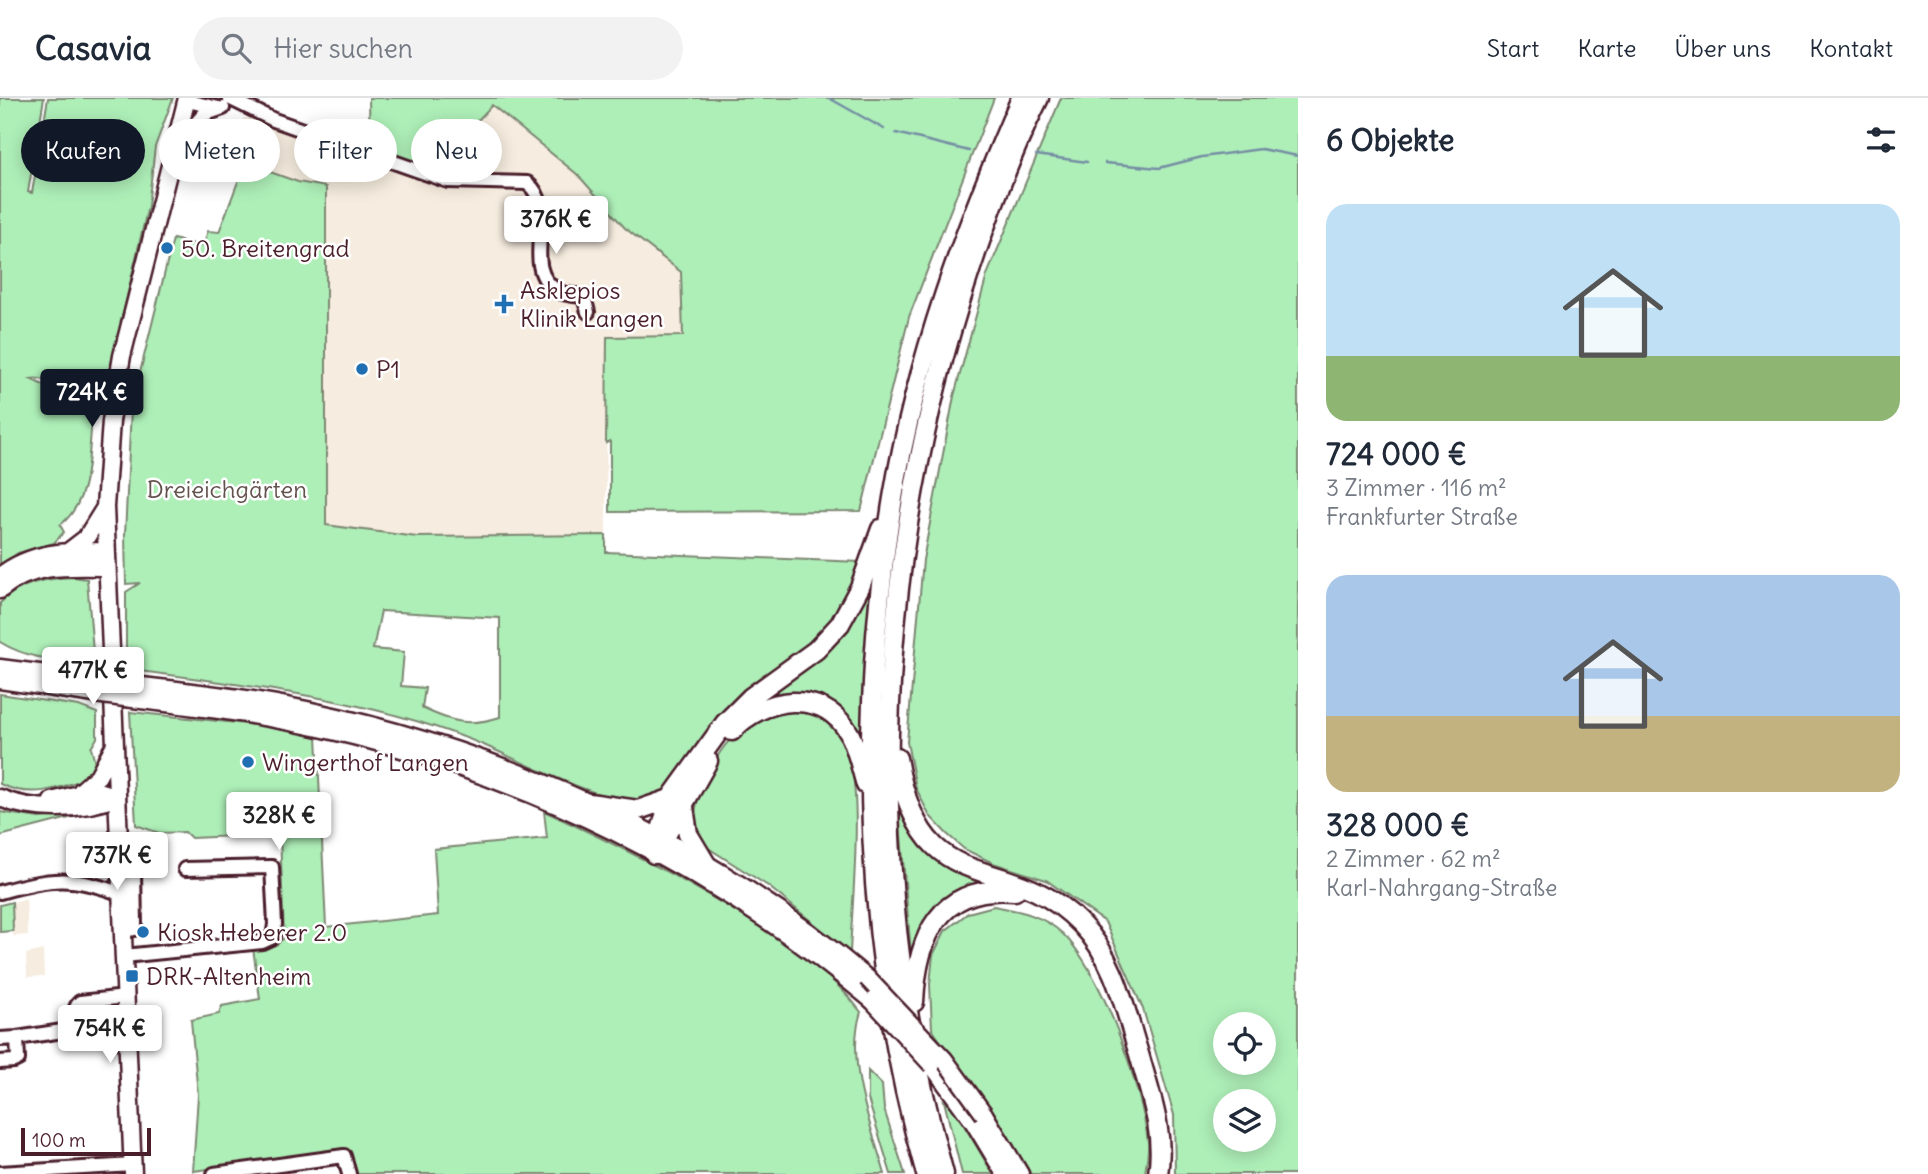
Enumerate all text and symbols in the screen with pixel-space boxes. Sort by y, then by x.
search box [193,17,683,80]
text: Casavia [35,27,151,69]
icon: search [217,29,255,67]
text: Hier suchen [273,32,413,65]
text: Start [1487,33,1539,63]
text: Karte [1577,33,1636,63]
text: Über uns [1674,33,1771,63]
text: Kontakt [1809,33,1893,63]
chip: Kaufen [21,119,145,182]
chip: Mieten [159,119,280,182]
chip: Filter [294,119,397,182]
chip: Neu [411,119,502,182]
text: 6 Objekte [1326,121,1454,159]
icon: filters [1862,121,1900,159]
pin: 376K € [499,197,613,256]
text: 376K € [520,204,592,233]
place label: 50. Breitengrad [181,233,350,263]
marker: 50. Breitengrad [159,240,175,256]
icon: home [1550,250,1676,376]
place label: Asklepios Klinik Langen [520,275,664,333]
marker: Asklepios Klinik Langen [494,294,514,314]
place label: P1 [376,354,400,384]
marker: P1 [354,361,370,377]
pin: 724K € [35,370,149,429]
text: 724K € [56,377,128,406]
text: 724 000 € [1326,435,1467,473]
text: 3 Zimmer · 116 m² [1326,473,1507,502]
park label: Dreieichgärten [147,474,307,504]
text: Frankfurter Straße [1326,502,1518,531]
icon: home [1550,621,1676,747]
pin: 477K € [36,648,150,707]
text: 477K € [58,655,128,684]
place label: Wingerthof Langen [262,747,469,777]
marker: Wingerthof Langen [240,754,256,770]
pin: 328K € [222,792,336,852]
text: 328K € [242,800,316,829]
text: 328 000 € [1326,806,1470,844]
pin: 737K € [60,832,174,892]
text: 737K € [82,840,152,869]
text: 2 Zimmer · 62 m² [1326,844,1501,873]
text: Karl-Nahrgang-Straße [1326,873,1557,902]
place label: Kiosk Heberer 2.0 [157,917,347,947]
marker: Kiosk Heberer 2.0 [135,924,151,940]
place label: DRK-Altenheim [146,961,311,991]
marker: DRK-Altenheim [124,968,140,984]
pin: 754K € [53,1006,167,1065]
map controls [1213,1012,1276,1152]
button: locate [1213,1012,1276,1075]
text: 754K € [74,1013,146,1042]
button: layers [1213,1089,1276,1152]
scale bar [21,1125,150,1157]
text: 100 m [32,1128,86,1152]

